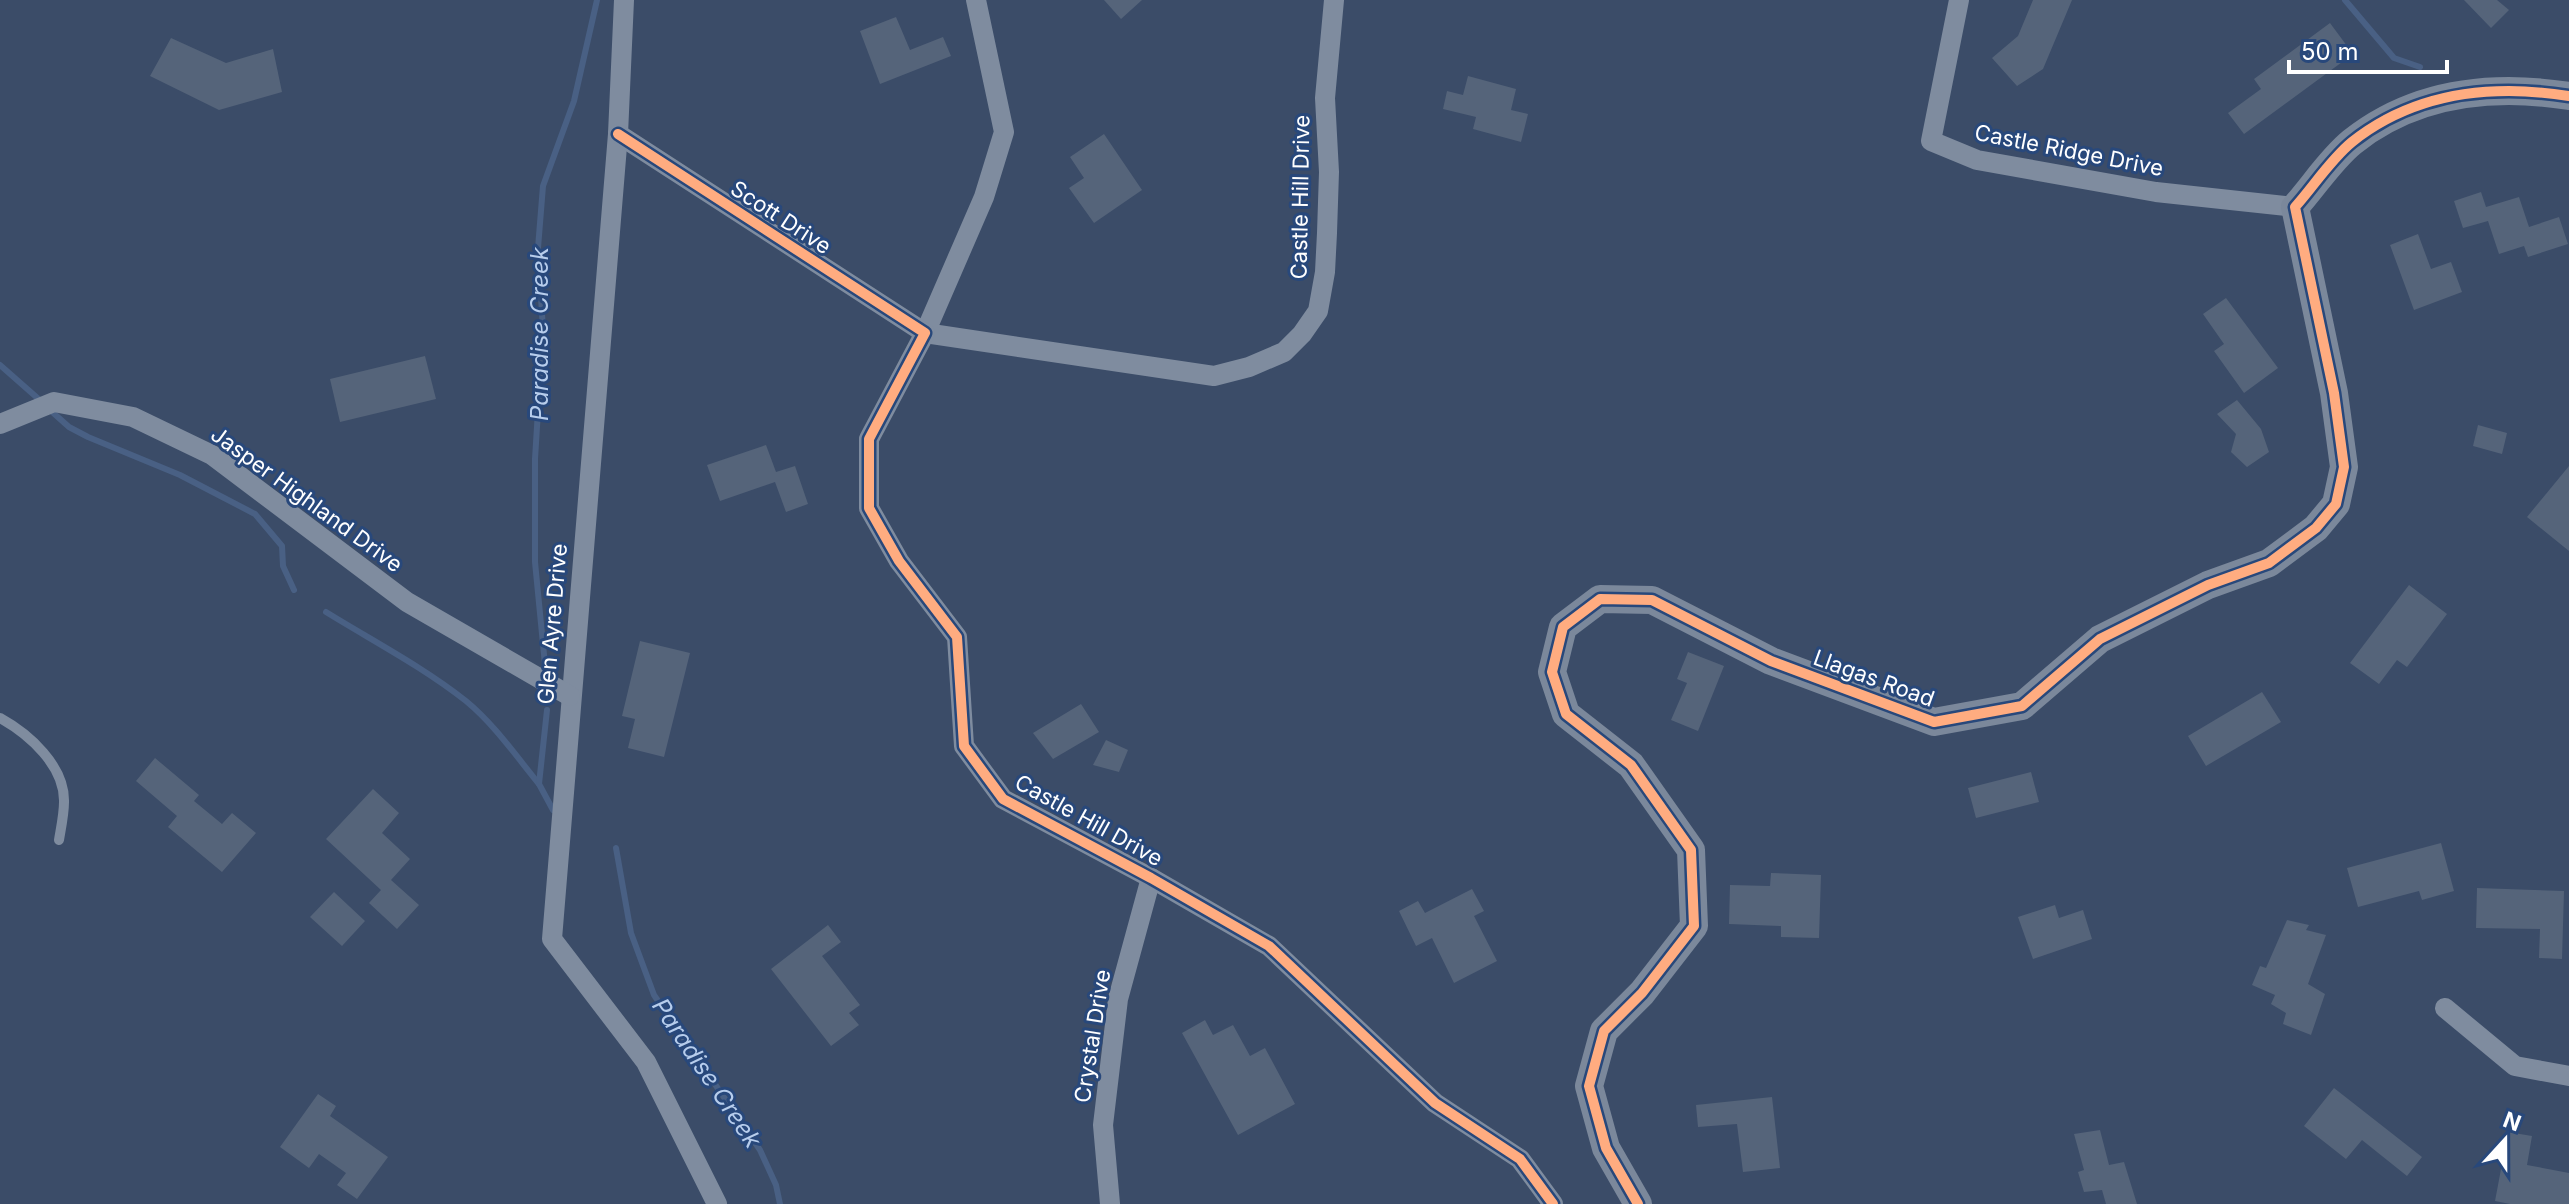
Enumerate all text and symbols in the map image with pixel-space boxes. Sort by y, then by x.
scale bar [2289,24,2447,74]
text: 50 m [2301,37,2359,66]
street label: Castle Hill Drive [1286,114,1314,280]
street label: Castle Ridge Drive [1972,119,2166,181]
street label: Scott Drive [726,175,836,259]
water label: Paradise Creek [525,246,554,421]
street label: Jasper Highland Drive [206,421,408,577]
street label: Glen Ayre Drive [532,543,572,705]
street label: Llagas Road [1810,644,1938,712]
street label: Castle Hill Drive [1011,769,1167,871]
street label: Crystal Drive [1069,968,1115,1104]
water label: Paradise Creek [646,993,768,1154]
north arrow [2465,1100,2545,1180]
text: N [2500,1106,2525,1136]

